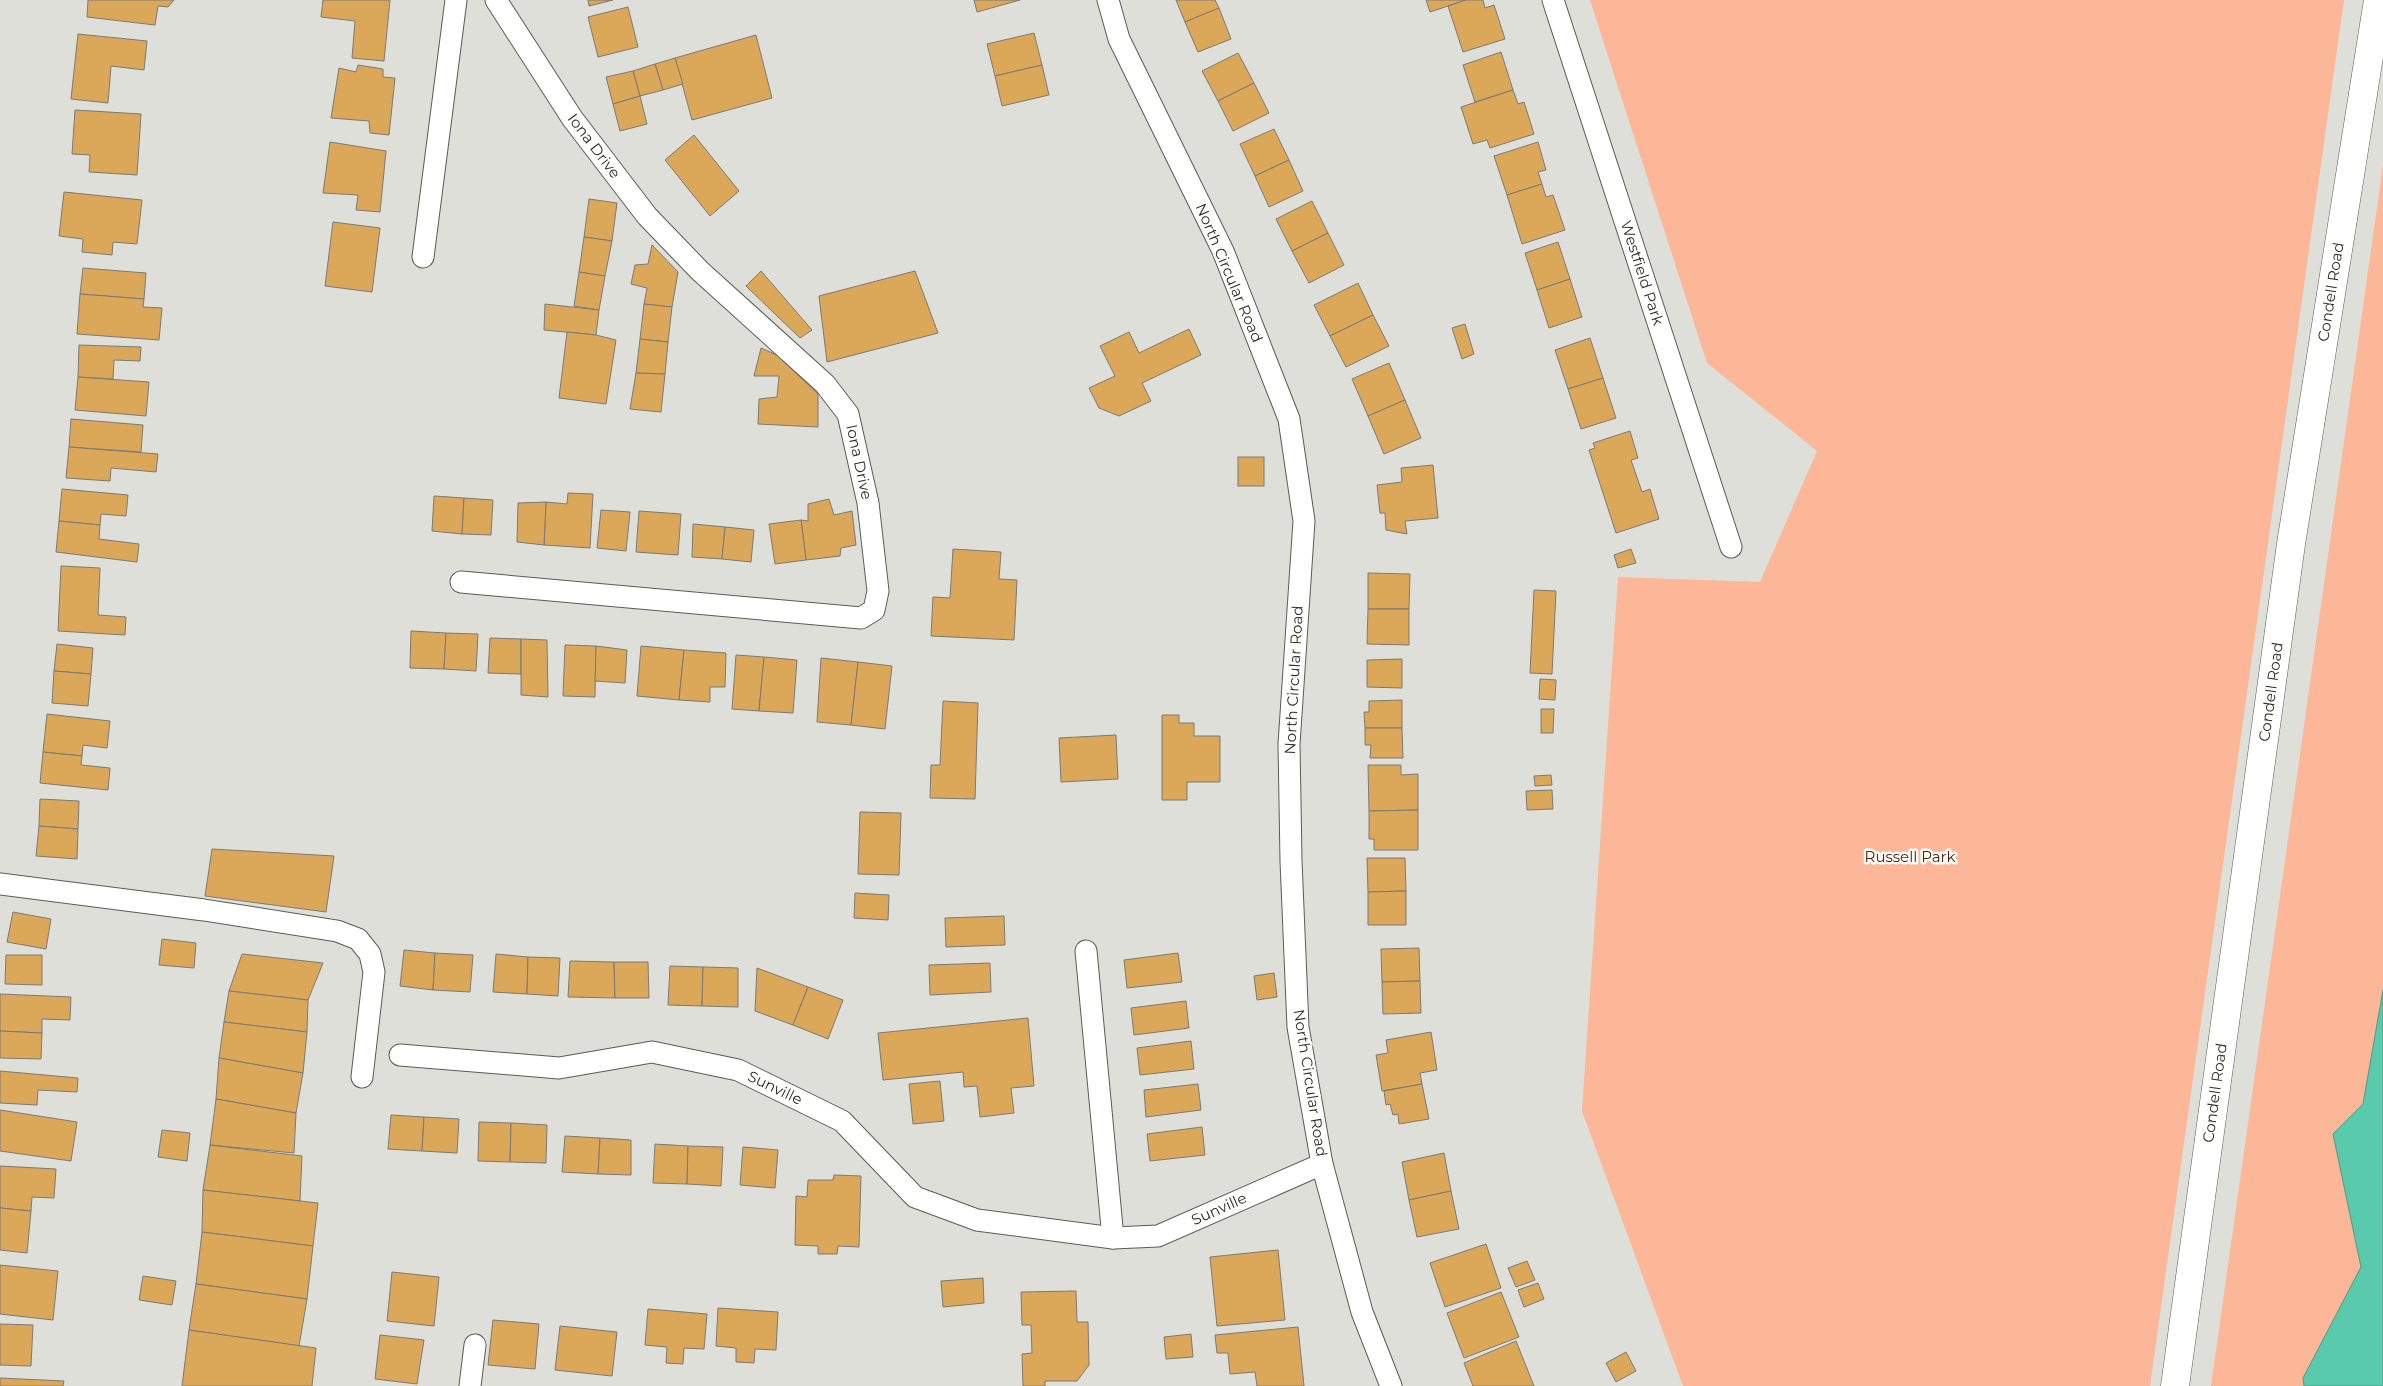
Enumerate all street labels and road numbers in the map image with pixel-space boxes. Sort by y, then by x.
street label: Iona Drive [564,110,625,182]
street label: North Circular Road [1192,200,1267,345]
street label: Westfield Park [1617,218,1668,327]
street label: Condell Road [2313,241,2348,343]
street label: Iona Drive [842,423,877,501]
street label: North Circular Road [1280,605,1307,755]
street label: Condell Road [2254,641,2287,743]
street label: North Circular Road [1289,1008,1332,1158]
street label: Condell Road [2198,1042,2231,1144]
street label: Sunville [745,1066,806,1109]
street label: Sunville [1188,1188,1249,1229]

